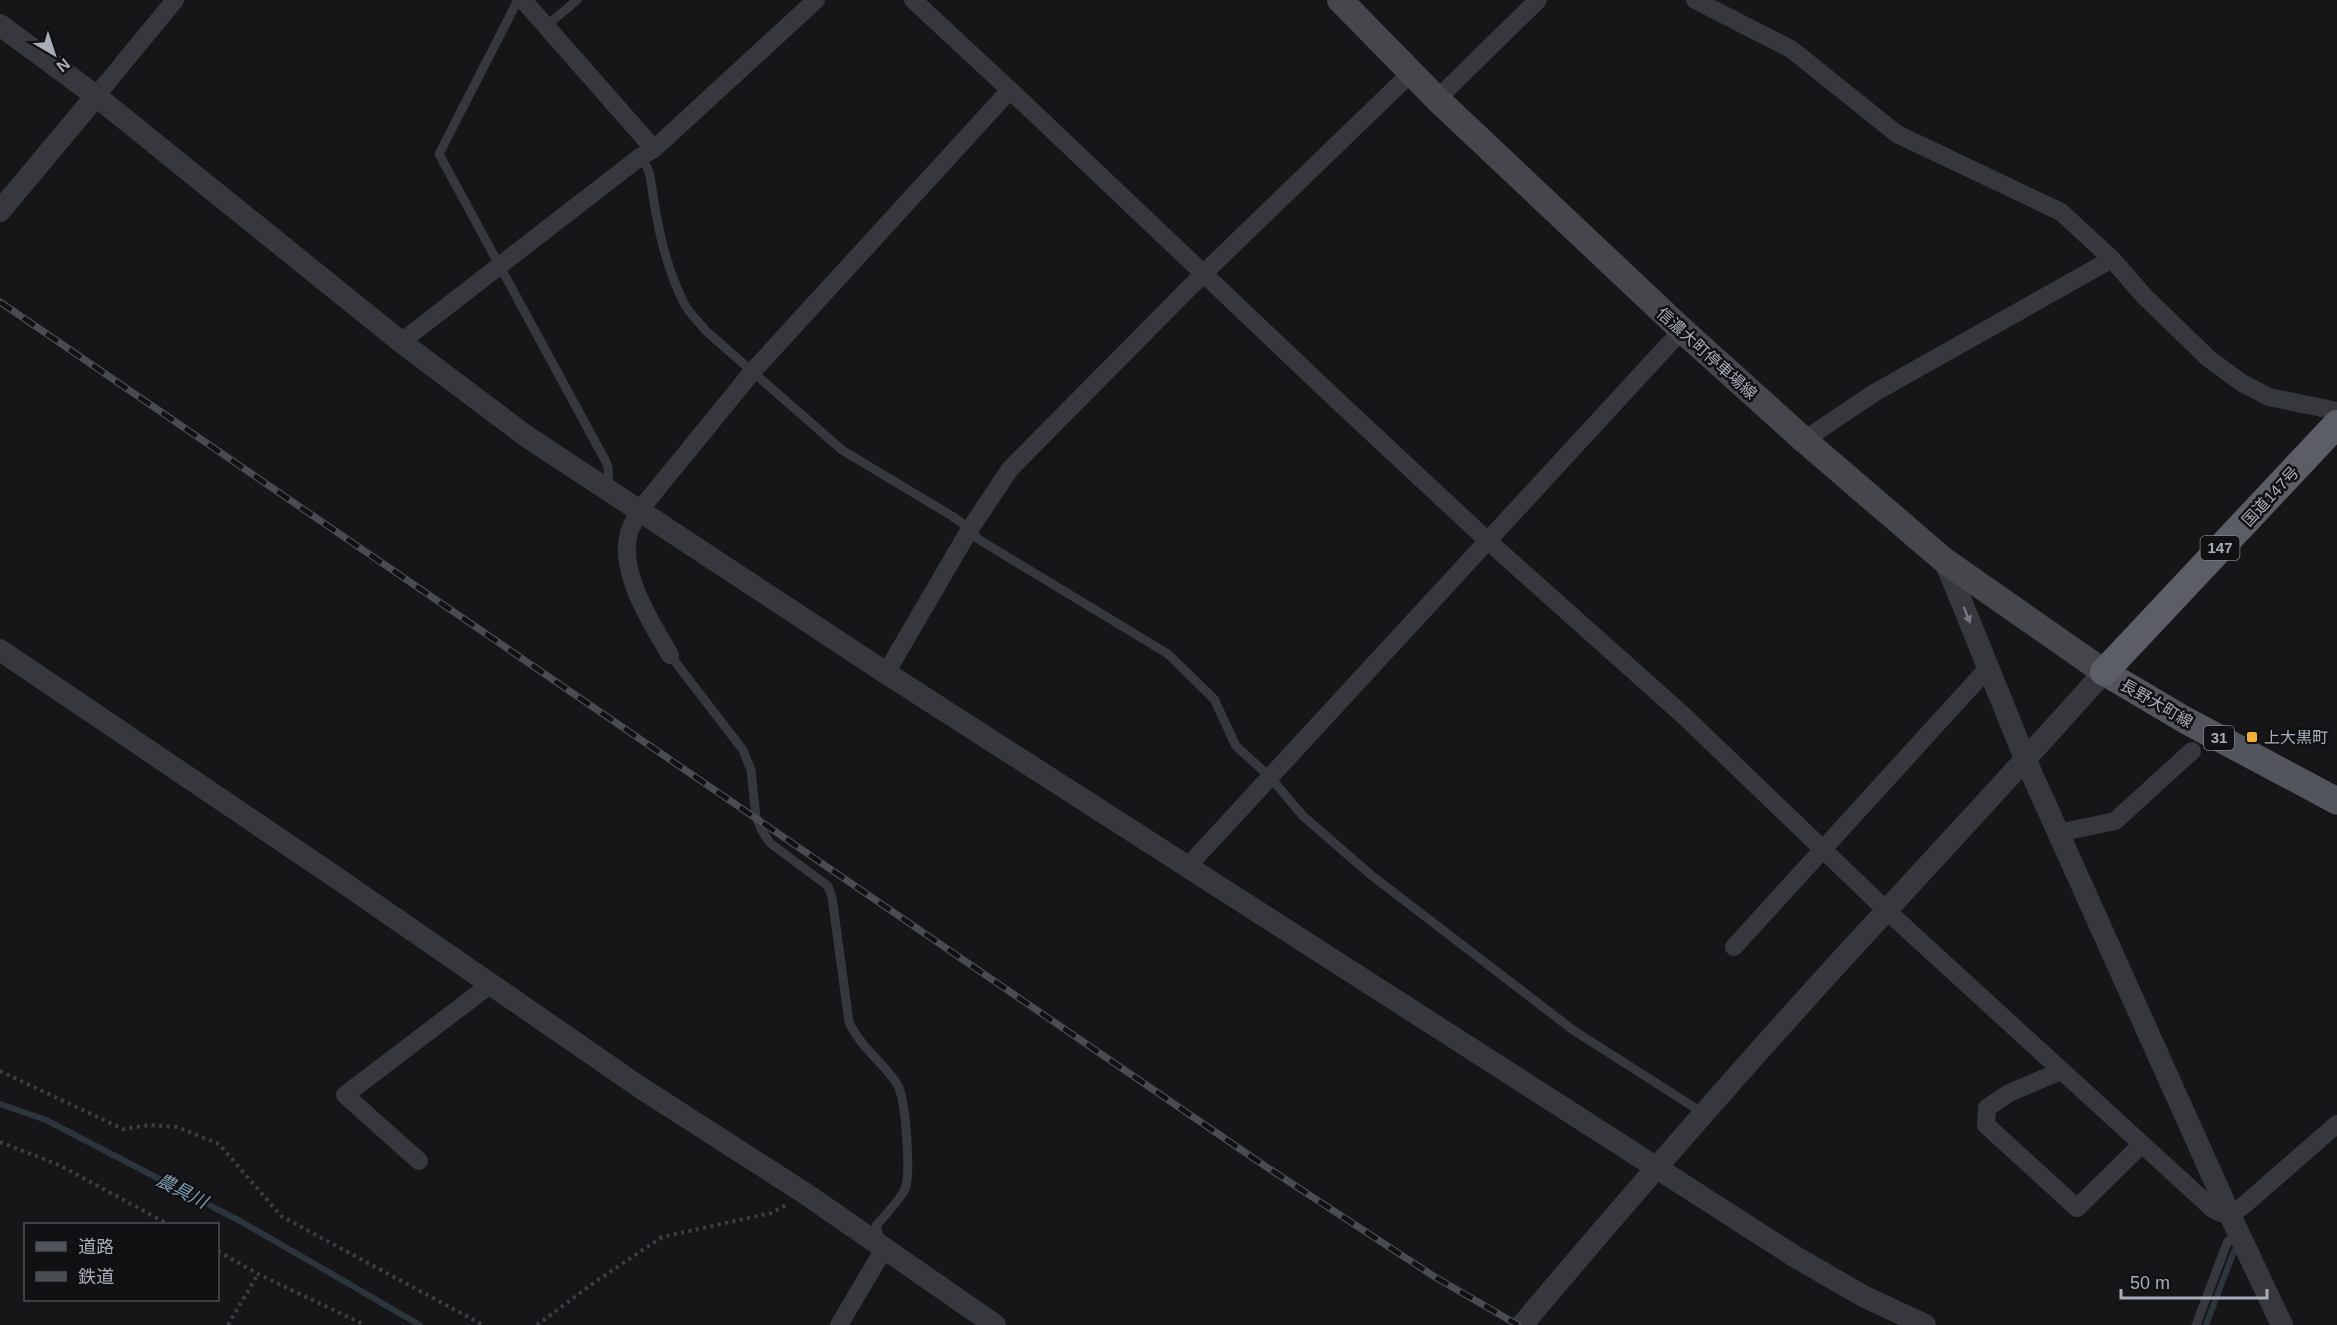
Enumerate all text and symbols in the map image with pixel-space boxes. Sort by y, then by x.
north arrow [24,24,84,84]
text: N [53,55,73,76]
street label: 信濃大町停車場線 [1653,304,1760,403]
street label: 国道147号 [2239,463,2302,529]
road number: 147 [2200,536,2240,560]
one-way arrow [1962,607,1972,625]
street label: 長野大町線 [2118,676,2196,731]
road number: 31 [2204,726,2234,750]
place label: 上大黒町 [2264,729,2328,746]
marker: 上大黒町 [2245,730,2259,744]
water label: 農具川 [153,1170,212,1213]
legend [24,1223,219,1301]
text: 道路 [78,1237,114,1257]
scale bar [2121,1262,2266,1300]
text: 鉄道 [78,1267,114,1287]
text: 50 m [2130,1273,2170,1293]

